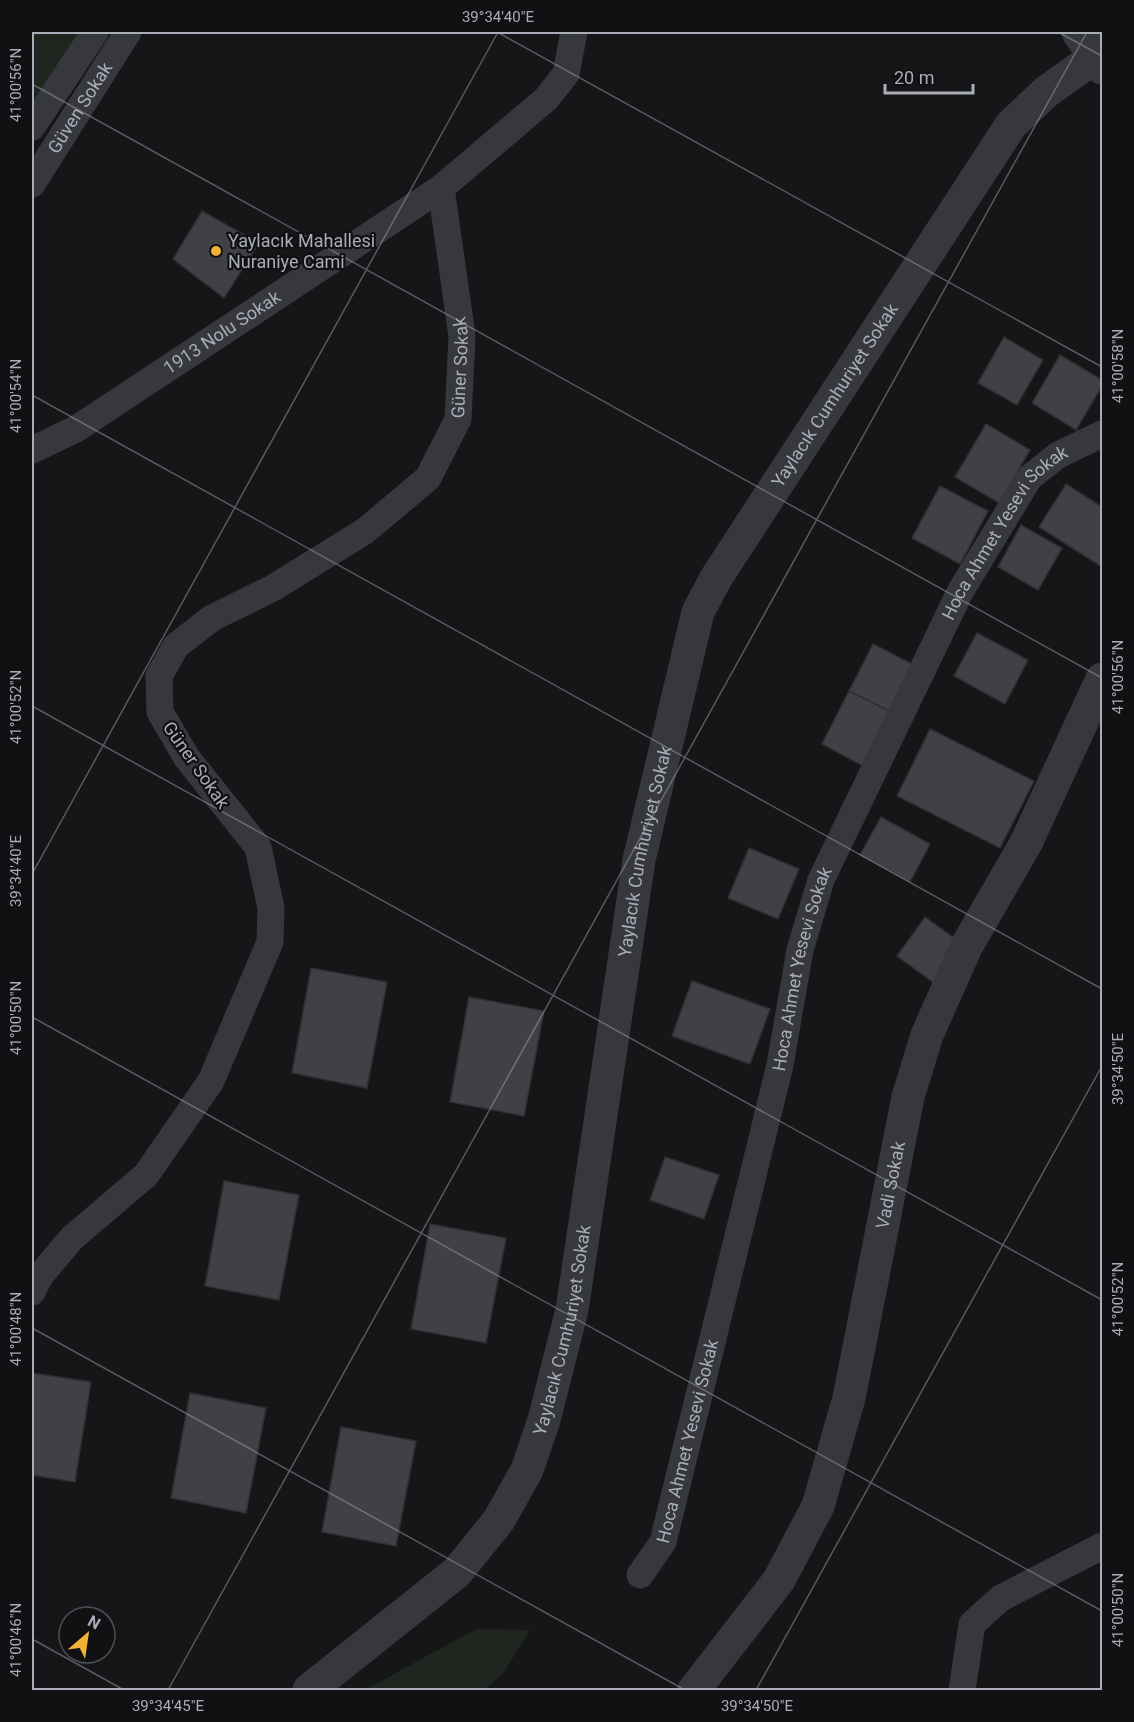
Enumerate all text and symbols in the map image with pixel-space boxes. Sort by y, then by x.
text: 39°34'40"E [462,8,535,26]
text: 41°00'56"N [7,48,25,122]
street label: Güven Sokak [43,57,117,157]
scale bar [885,57,974,95]
text: 20 m [894,67,934,88]
place label: Yaylacık Mahallesi Nuraniye Cami [228,230,375,272]
marker: Yaylacık Mahallesi Nuraniye Cami [209,244,223,258]
street label: 1913 Nolu Sokak [159,285,285,378]
street label: Yaylacık Cumhuriyet Sokak [767,299,902,491]
street label: Güner Sokak [447,315,472,419]
text: 41°00'58"N [1109,329,1127,403]
text: 41°00'54"N [7,359,25,433]
street label: Hoca Ahmet Yesevi Sokak [937,441,1072,623]
text: 41°00'56"N [1109,640,1127,714]
text: 41°00'52"N [7,670,25,744]
street label: Güner Sokak [159,717,235,813]
street label: Yaylacık Cumhuriyet Sokak [614,743,676,959]
text: 39°34'40"E [7,834,25,907]
street label: Hoca Ahmet Yesevi Sokak [768,862,836,1073]
text: 41°00'50"N [7,981,25,1055]
text: 39°34'50"E [1109,1032,1127,1105]
street label: Vadi Sokak [871,1138,909,1231]
street label: Yaylacık Cumhuriyet Sokak [528,1223,595,1438]
text: 41°00'52"N [1109,1262,1127,1336]
text: 41°00'48"N [7,1292,25,1366]
street label: Hoca Ahmet Yesevi Sokak [652,1336,723,1545]
text: 41°00'50"N [1109,1573,1127,1647]
text: 41°00'46"N [7,1603,25,1677]
north arrow [57,1605,117,1665]
text: N [84,1611,104,1633]
text: 39°34'45"E [132,1697,205,1715]
text: 39°34'50"E [721,1697,794,1715]

